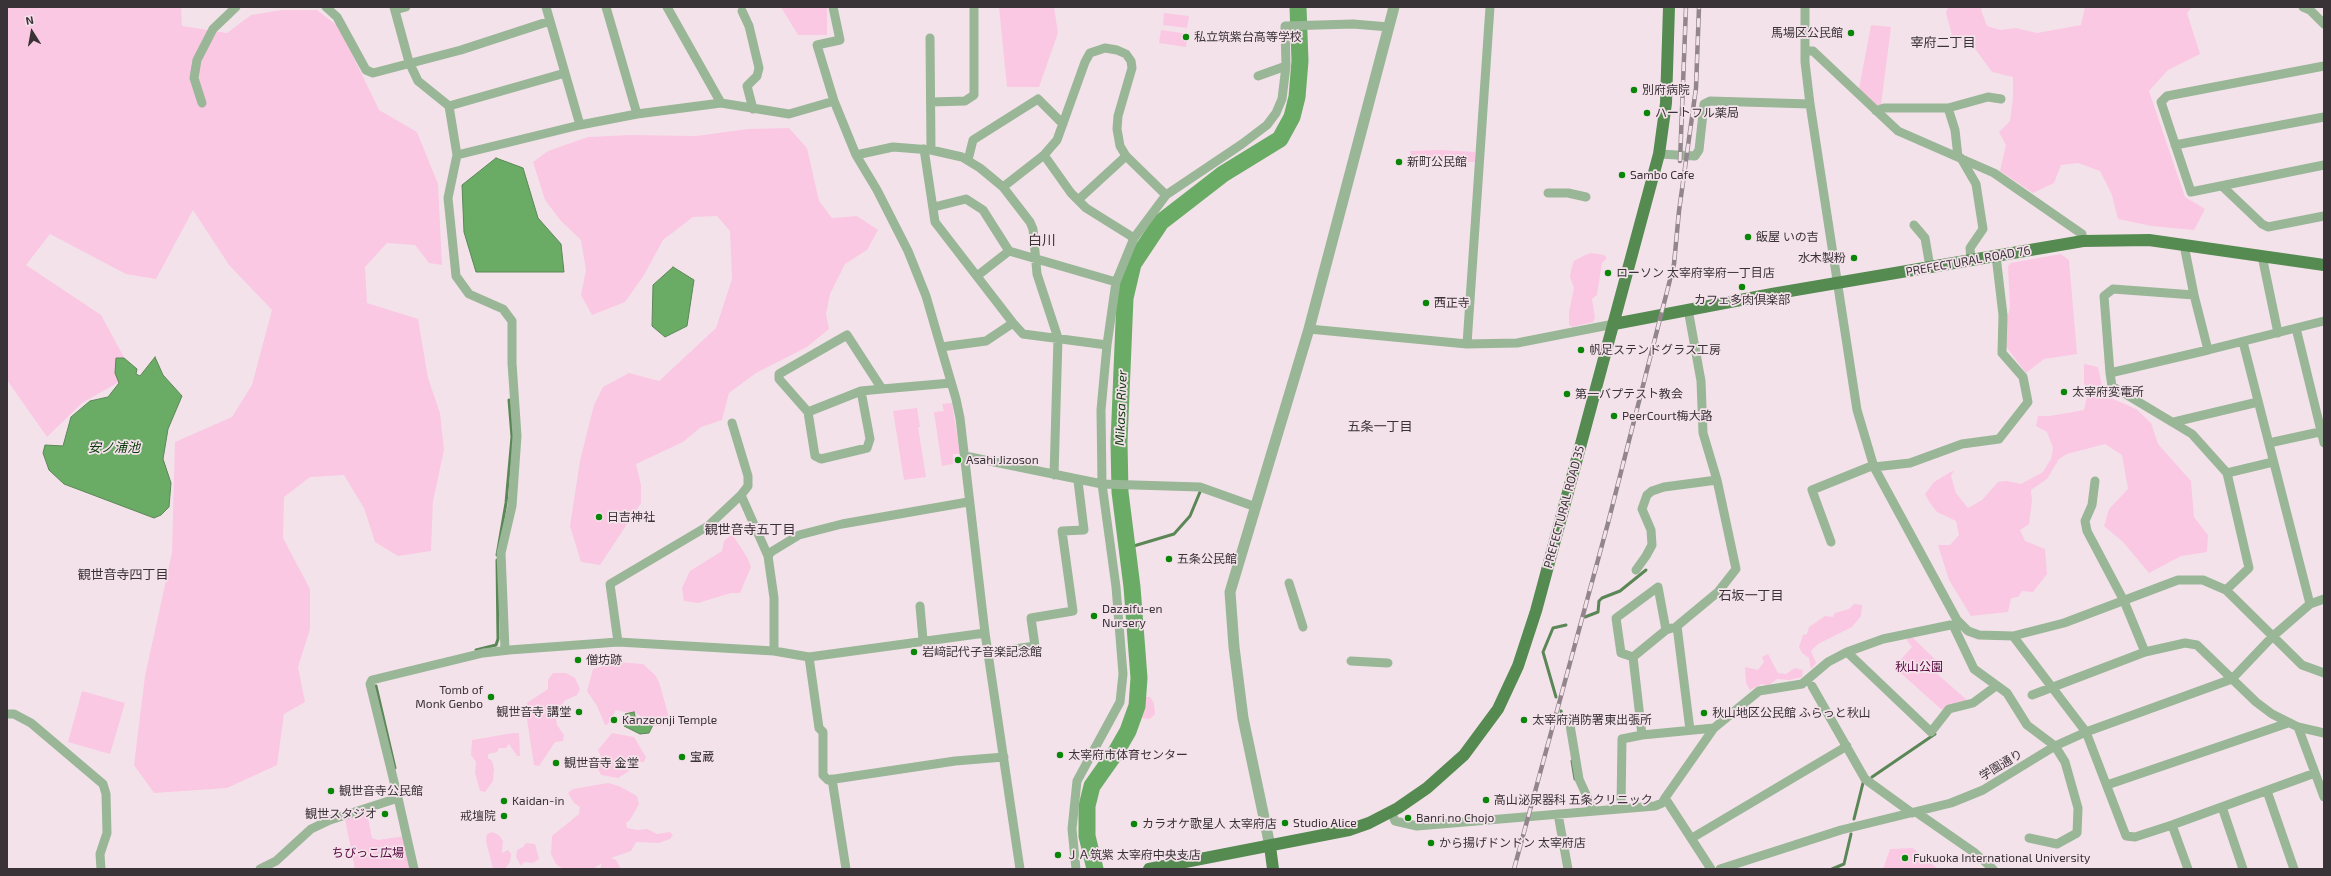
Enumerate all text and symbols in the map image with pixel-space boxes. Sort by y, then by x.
north arrow [12,12,52,52]
text: N [24,13,35,27]
place label: 馬場区公民館 [1771,26,1843,40]
marker: 馬場区公民館 [1846,28,1856,38]
place label: 私立筑紫台高等学校 [1194,30,1302,44]
marker: 私立筑紫台高等学校 [1181,32,1191,42]
district label: 宰府二丁目 [1911,35,1975,51]
place label: 別府病院 [1642,83,1690,97]
marker: 別府病院 [1629,85,1639,95]
place label: ハートフル薬局 [1655,106,1739,120]
marker: ハートフル薬局 [1642,108,1652,118]
place label: 新町公民館 [1407,155,1467,169]
marker: 新町公民館 [1394,157,1404,167]
place label: Sambo Cafe [1630,168,1694,182]
marker: Sambo Cafe [1617,170,1627,180]
place label: 飯屋 いの吉 [1756,230,1819,244]
district label: 白川 [1028,232,1056,248]
marker: 飯屋 いの吉 [1743,232,1753,242]
street label: PREFECTURAL ROAD 76 [1905,243,2031,279]
place label: 水木製粉 [1798,251,1846,265]
marker: 水木製粉 [1849,253,1859,263]
place label: ローソン 太宰府宰府一丁目店 [1616,266,1775,280]
marker: ローソン 太宰府宰府一丁目店 [1603,268,1613,278]
marker: カフェ多肉倶楽部 [1737,282,1747,292]
place label: カフェ多肉倶楽部 [1694,293,1790,307]
place label: 西正寺 [1434,296,1470,310]
marker: 西正寺 [1421,298,1431,308]
place label: 帆足ステンドグラス工房 [1589,343,1721,357]
marker: 帆足ステンドグラス工房 [1576,345,1586,355]
water label: Mikasa River [1112,370,1130,446]
place label: 太宰府変電所 [2072,385,2144,399]
place label: 第一バプテスト教会 [1575,387,1683,401]
marker: 太宰府変電所 [2059,387,2069,397]
marker: 第一バプテスト教会 [1562,389,1572,399]
place label: PeerCourt梅大路 [1622,409,1713,423]
marker: PeerCourt梅大路 [1609,411,1619,421]
district label: 五条一丁目 [1348,419,1412,435]
water label: 安ノ浦池 [88,440,140,456]
street label: PREFECTURAL ROAD 35 [1541,444,1587,570]
place label: Asahi Jizoson [966,453,1039,467]
marker: Asahi Jizoson [953,455,963,465]
place label: 日吉神社 [607,510,655,524]
marker: 日吉神社 [594,512,604,522]
district label: 観世音寺五丁目 [705,522,795,538]
place label: 五条公民館 [1177,552,1237,566]
marker: 五条公民館 [1164,554,1174,564]
district label: 観世音寺四丁目 [78,567,168,583]
district label: 石坂一丁目 [1719,588,1783,604]
place label: Dazaifu-en Nursery [1102,602,1162,630]
marker: Dazaifu-en Nursery [1089,611,1099,621]
place label: 岩﨑記代子音楽記念館 [922,645,1042,659]
marker: 岩﨑記代子音楽記念館 [909,647,919,657]
place label: 僧坊跡 [586,653,622,667]
marker: 僧坊跡 [573,655,583,665]
park label: 秋山公園 [1895,660,1943,674]
place label: Tomb of Monk Genbo [415,683,483,711]
marker: Tomb of Monk Genbo [486,692,496,702]
place label: 観世音寺 講堂 [496,705,571,719]
place label: 秋山地区公民館 ふらっと秋山 [1712,706,1871,720]
marker: 観世音寺 講堂 [574,707,584,717]
marker: 秋山地区公民館 ふらっと秋山 [1699,708,1709,718]
place label: Kanzeonji Temple [622,713,717,727]
place label: 太宰府消防署東出張所 [1532,713,1652,727]
marker: Kanzeonji Temple [609,715,619,725]
marker: 太宰府消防署東出張所 [1519,715,1529,725]
street label: 学園通り [1977,746,2025,784]
place label: 太宰府市体育センター [1068,748,1188,762]
place label: 宝蔵 [690,750,714,764]
marker: 太宰府市体育センター [1055,750,1065,760]
marker: 宝蔵 [677,752,687,762]
place label: 観世音寺 金堂 [564,756,639,770]
marker: 観世音寺 金堂 [551,758,561,768]
place label: 観世音寺公民館 [339,784,423,798]
marker: 観世音寺公民館 [326,786,336,796]
place label: 高山泌尿器科 五条クリニック [1494,793,1653,807]
place label: Kaidan-in [512,794,564,808]
marker: 高山泌尿器科 五条クリニック [1481,795,1491,805]
marker: Kaidan-in [499,796,509,806]
place label: 観世スタジオ [305,807,377,821]
marker: 観世スタジオ [380,809,390,819]
place label: 戒壇院 [460,809,496,823]
marker: 戒壇院 [499,811,509,821]
place label: Banri no Chojo [1416,811,1494,825]
marker: Banri no Chojo [1403,813,1413,823]
place label: Studio Alice [1293,816,1357,830]
place label: カラオケ歌星人 太宰府店 [1142,817,1277,831]
marker: Studio Alice [1280,818,1290,828]
marker: カラオケ歌星人 太宰府店 [1129,819,1139,829]
place label: から揚げドンドン 太宰府店 [1439,836,1586,850]
marker: から揚げドンドン 太宰府店 [1426,838,1436,848]
park label: ちびっこ広場 [332,846,404,860]
place label: ＪＡ筑紫 太宰府中央支店 [1066,848,1201,862]
marker: ＪＡ筑紫 太宰府中央支店 [1053,850,1063,860]
place label: Fukuoka International University [1913,851,2090,865]
marker: Fukuoka International University [1900,853,1910,863]

